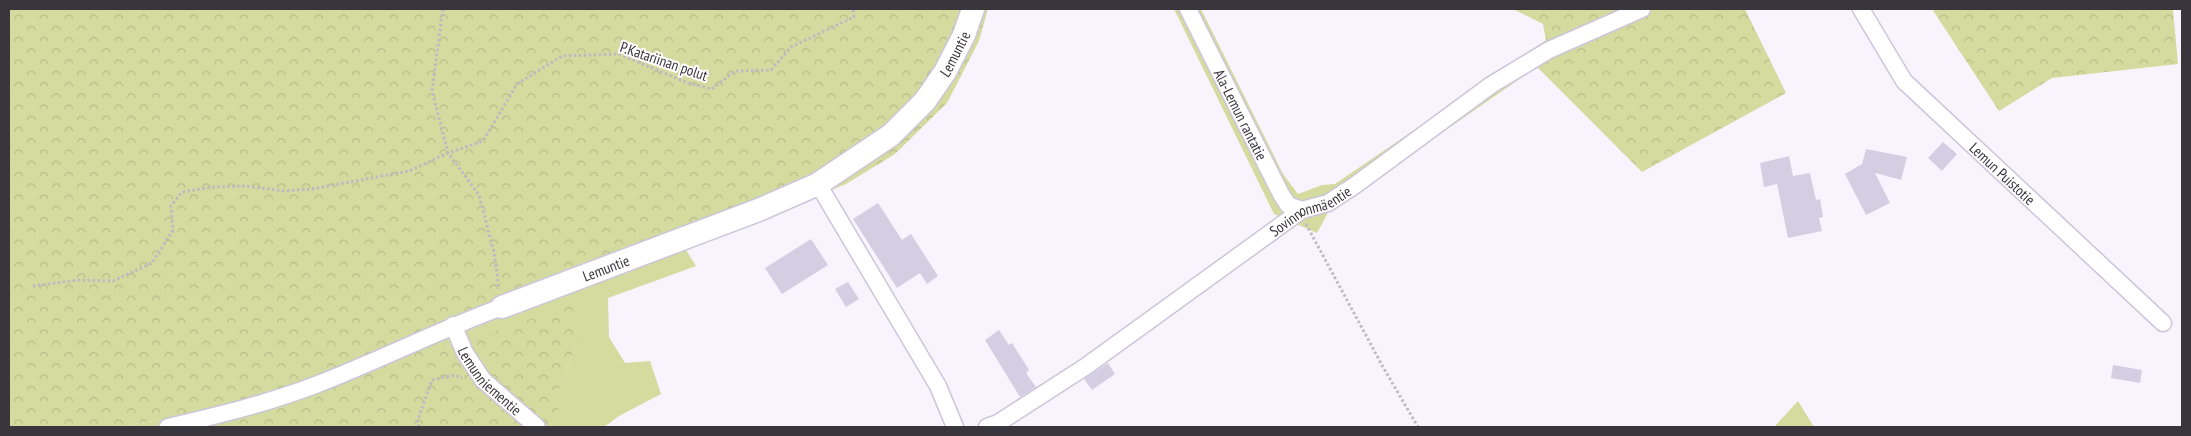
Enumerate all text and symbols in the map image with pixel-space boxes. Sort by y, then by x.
street label: Lemuntie [935,29,974,80]
street label: P.Katariinan polut [618,37,710,85]
street label: Ala-Lemun rantatie [1210,66,1272,163]
street label: Lemun Puistotie [1966,138,2040,209]
street label: Sovinnonmäentie [1266,181,1354,240]
street label: Lemuntie [580,250,632,285]
street label: Lemunniementie [454,344,526,419]

